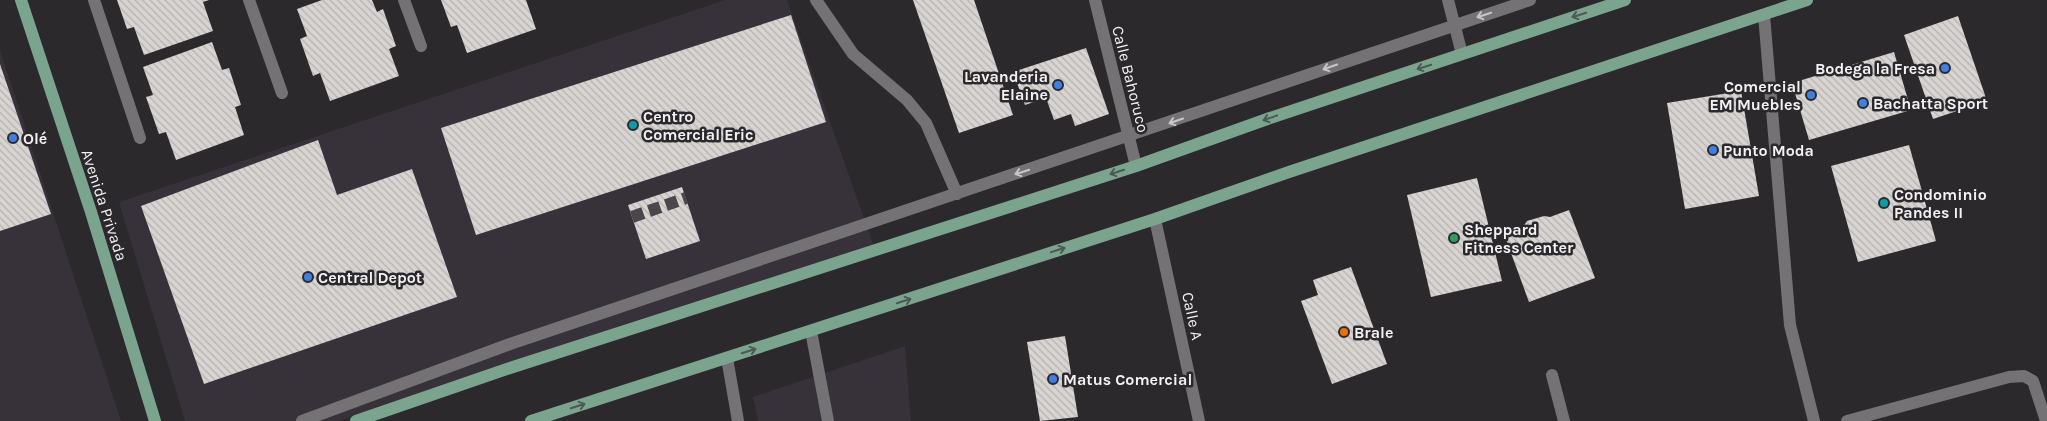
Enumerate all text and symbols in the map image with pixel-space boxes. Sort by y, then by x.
one-way arrow [1476,11,1492,20]
one-way arrow [1571,11,1587,21]
street label: Calle Bahoruco [1108,24,1153,134]
place label: Bodega la Fresa [1815,59,1935,78]
one-way arrow [1417,62,1433,72]
marker: Bodega la Fresa [1939,62,1951,74]
one-way arrow [1322,63,1338,73]
place label: Lavanderia Elaine [964,67,1048,104]
place label: Comercial EM Muebles [1709,77,1801,114]
marker: Lavanderia Elaine [1052,79,1064,91]
marker: Comercial EM Muebles [1805,89,1817,101]
place label: Bachatta Sport [1873,94,1988,113]
marker: Bachatta Sport [1857,97,1869,109]
place label: Centro Comercial Eric [643,107,754,144]
one-way arrow [1263,114,1279,123]
one-way arrow [1169,116,1185,126]
marker: Centro Comercial Eric [627,119,639,131]
place label: Olé [23,129,47,148]
marker: Olé [7,132,19,144]
place label: Punto Moda [1723,141,1814,160]
marker: Punto Moda [1707,144,1719,156]
street label: Avenida Privada [78,147,132,263]
one-way arrow [1109,167,1125,177]
one-way arrow [1015,168,1031,178]
place label: Condominio Pandes II [1894,185,1987,222]
marker: Condominio Pandes II [1878,197,1890,209]
place label: Sheppard Fitness Center [1464,220,1574,257]
marker: Sheppard Fitness Center [1448,232,1460,244]
one-way arrow [1050,245,1066,255]
place label: Central Depot [318,268,422,287]
marker: Central Depot [302,271,314,283]
street label: Calle A [1178,290,1207,342]
one-way arrow [895,296,911,305]
place label: Brale [1354,323,1393,342]
marker: Brale [1338,326,1350,338]
one-way arrow [741,345,757,355]
place label: Matus Comercial [1063,370,1192,389]
marker: Matus Comercial [1047,373,1059,385]
one-way arrow [569,401,585,410]

